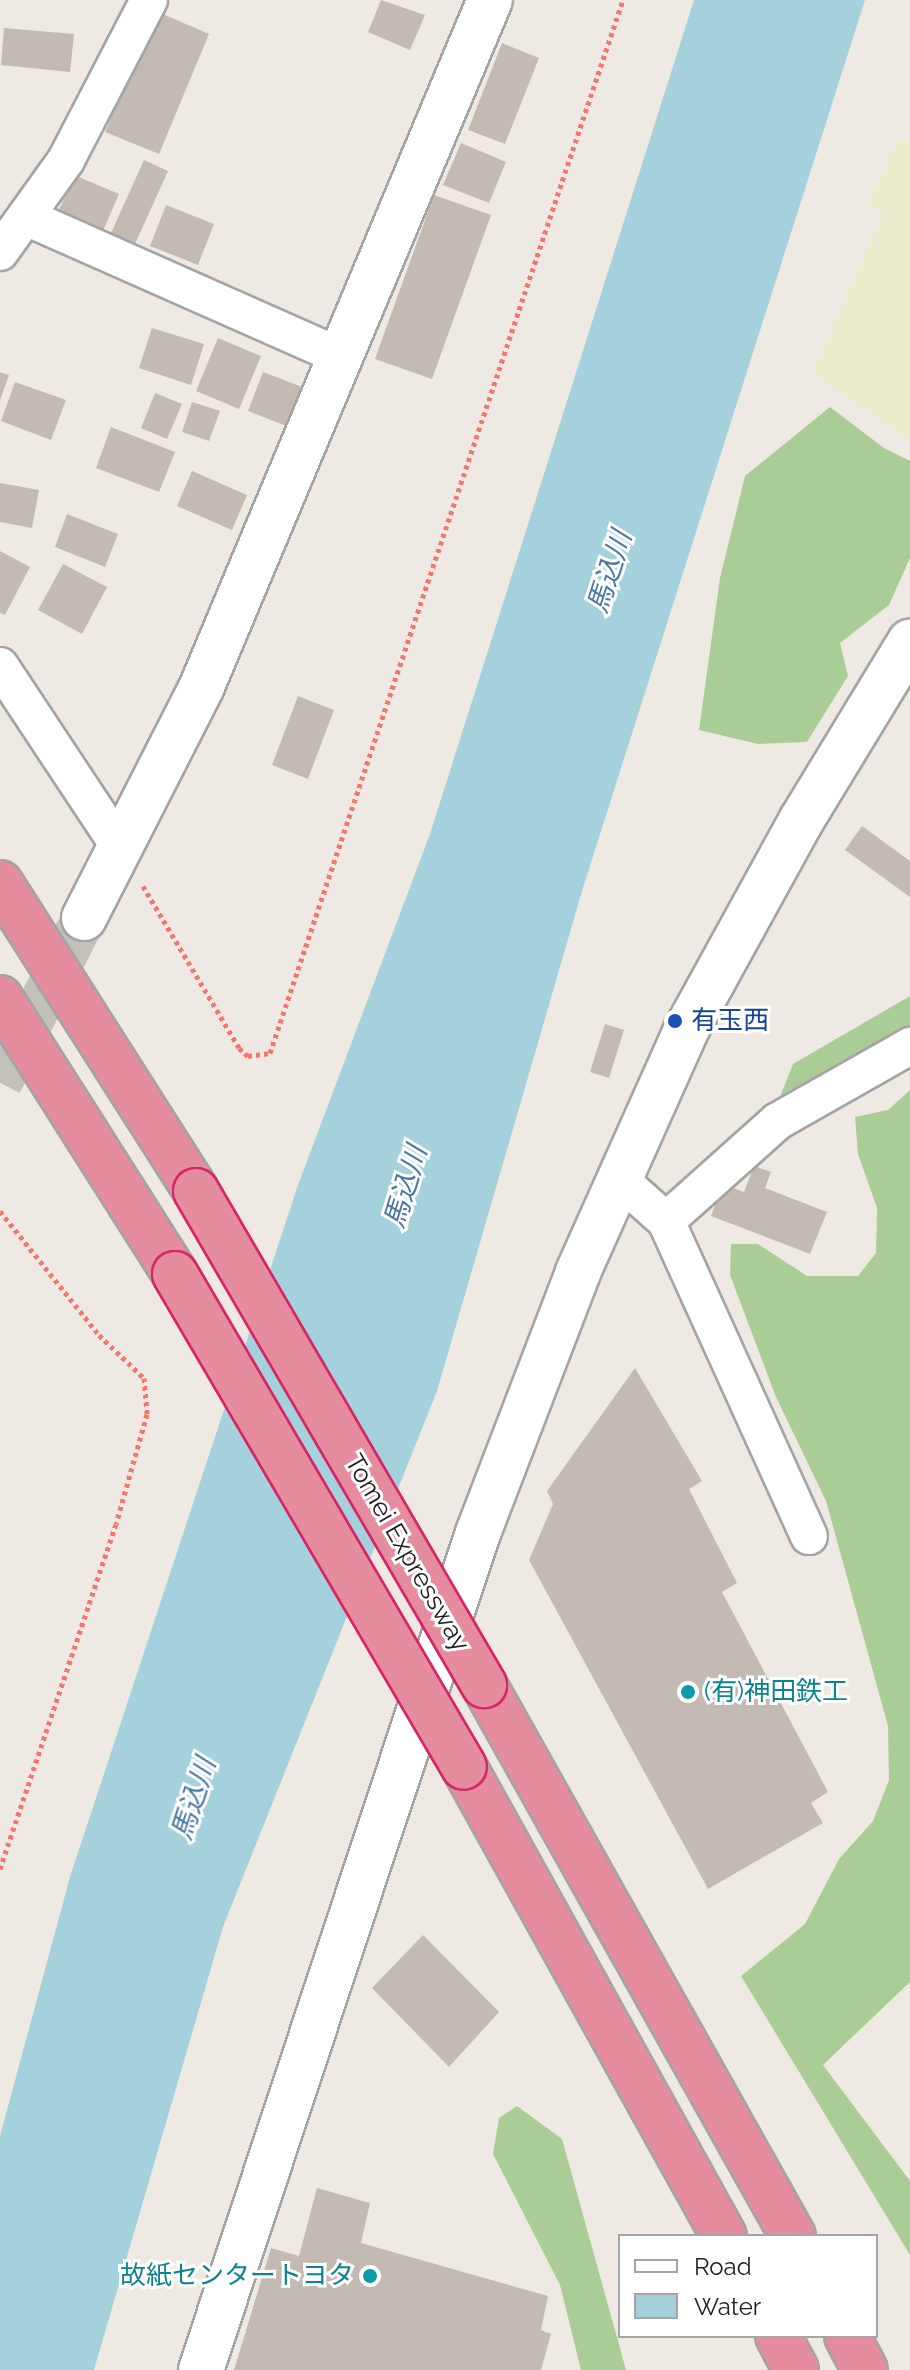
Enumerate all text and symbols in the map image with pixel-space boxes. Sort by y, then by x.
water label: 馬込川 [581,527,639,617]
place label: 有玉西 [691,1005,769,1037]
marker: 有玉西 [666,1012,684,1030]
water label: 馬込川 [378,1142,434,1232]
street label: Tomei Expressway [338,1449,476,1657]
place label: (有)神田鉄工 [704,1676,848,1708]
marker: (有)神田鉄工 [679,1683,697,1701]
water label: 馬込川 [165,1754,223,1844]
legend [618,2234,878,2338]
text: Road [694,2252,752,2281]
place label: 故紙センタートヨタ [120,2260,354,2292]
marker: 故紙センタートヨタ [361,2267,379,2285]
text: Water [694,2292,761,2321]

